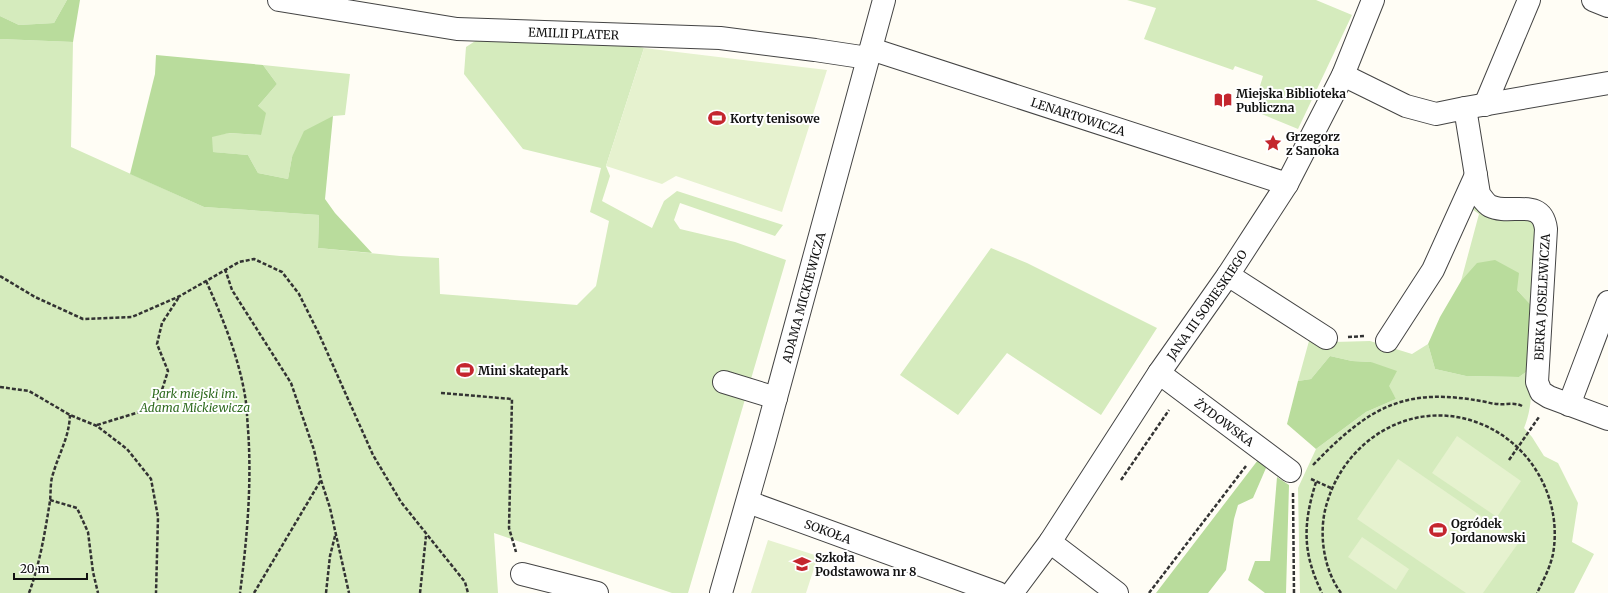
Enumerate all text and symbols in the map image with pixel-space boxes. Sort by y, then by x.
street label: EMILII PLATER [528,24,620,42]
place label: Miejska Biblioteka Publiczna [1236,86,1346,115]
library icon: Miejska Biblioteka Publiczna [1213,90,1233,110]
street label: LENARTOWICZA [1029,94,1128,139]
sports icon: Korty tenisowe [707,108,727,128]
place label: Korty tenisowe [730,111,820,126]
place label: Grzegorz z Sanoka [1286,129,1340,158]
place icon: Grzegorz z Sanoka [1263,133,1283,153]
street label: ADAMA MICKIEWICZA [778,230,828,365]
street label: BERKA JOSELEWICZA [1531,233,1553,361]
street label: JANA III SOBIESKIEGO [1163,246,1250,363]
sports icon: Mini skatepark [455,360,475,380]
place label: Mini skatepark [478,363,568,378]
park label: Park miejski im. Adama Mickiewicza [139,386,250,415]
street label: ŻYDOWSKA [1192,395,1258,449]
street label: SOKOŁA [802,516,854,547]
place label: Ogródek Jordanowski [1450,516,1526,545]
sports icon: Ogródek Jordanowski [1428,520,1448,540]
place label: Szkoła Podstawowa nr 8 [815,550,917,579]
school or university icon: Szkoła Podstawowa nr 8 [792,554,812,574]
scale bar [14,555,87,581]
text: 20 m [20,561,49,576]

